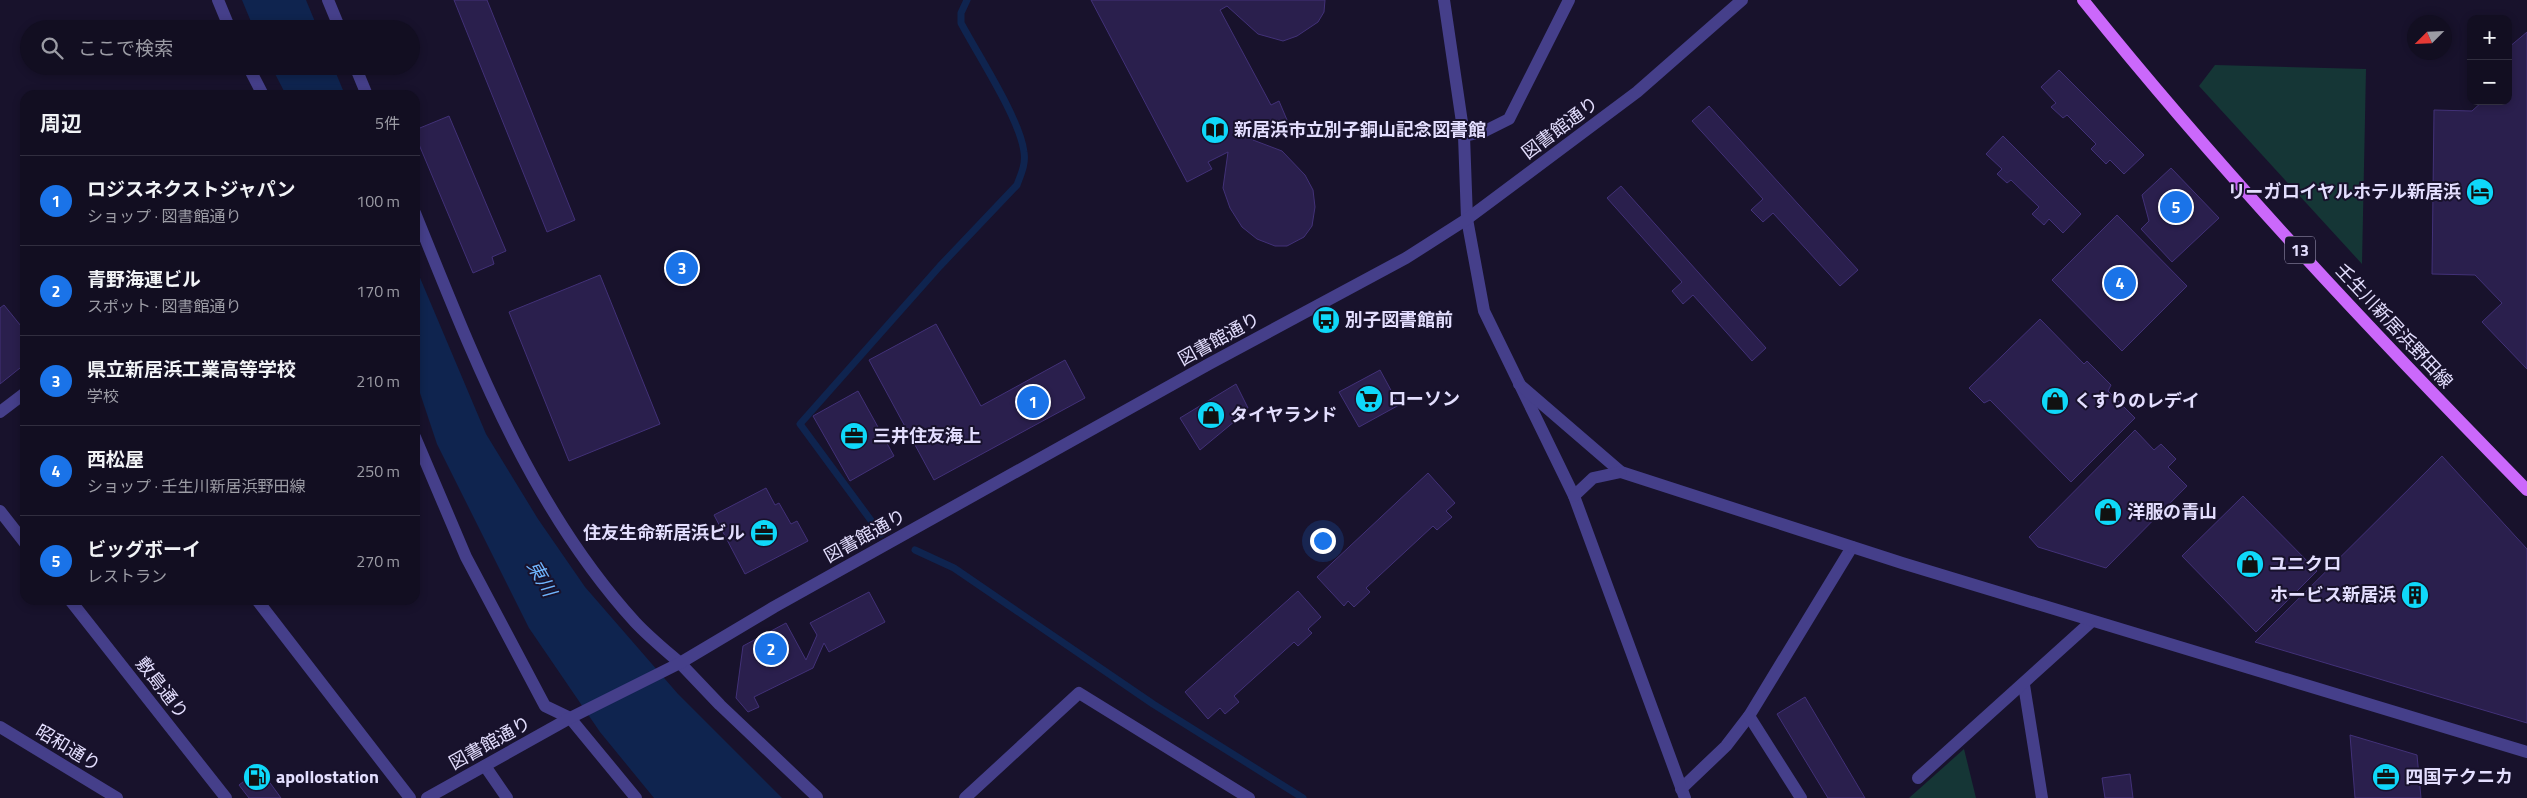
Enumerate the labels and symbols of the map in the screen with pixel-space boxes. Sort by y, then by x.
north arrow [2407,15,2452,60]
street label: 図書館通り [1516,90,1604,165]
library icon: 新居浜市立別子銅山記念図書館 [1200,115,1230,145]
place label: 新居浜市立別子銅山記念図書館 [1234,116,1486,143]
hotel icon: リーガロイヤルホテル新居浜 [2465,177,2495,207]
place label: リーガロイヤルホテル新居浜 [2228,178,2461,205]
pin: 5 [2160,188,2192,226]
road number: 13 [2285,236,2315,264]
pin: 3 [666,249,698,287]
street label: 壬生川新居浜野田線 [2329,257,2459,394]
pin: 4 [2104,264,2136,302]
street label: 図書館通り [1173,305,1265,372]
bus stop icon: 別子図書館前 [1311,305,1341,335]
place label: 別子図書館前 [1345,306,1453,333]
pin: 1 [1017,383,1049,421]
supermarket icon: ローソン [1354,384,1384,414]
place label: ローソン [1388,385,1460,412]
shop icon: くすりのレデイ [2040,386,2070,416]
place label: くすりのレデイ [2074,387,2200,414]
shop icon: タイヤランド [1196,400,1226,430]
place label: タイヤランド [1230,401,1337,428]
office icon: 三井住友海上 [839,421,869,451]
place label: 三井住友海上 [873,422,981,449]
shop icon: 洋服の青山 [2093,497,2123,527]
place label: 洋服の青山 [2127,498,2217,525]
street label: 図書館通り [819,502,911,569]
office icon: 住友生命新居浜ビル [749,518,779,548]
place label: 住友生命新居浜ビル [583,519,745,546]
your location [1310,528,1336,554]
shop icon: ユニクロ [2235,549,2265,579]
place label: ユニクロ [2269,550,2341,577]
water label: 東川 [520,554,565,603]
building icon: ホービス新居浜 [2400,580,2430,610]
place label: ホービス新居浜 [2270,581,2396,608]
pin: 2 [755,630,787,668]
street label: 敷島通り [130,651,195,724]
street label: 図書館通り [444,709,536,776]
street label: 昭和通り [30,717,106,778]
fuel station icon: apollostation [242,762,272,792]
office icon: 四国テクニカ [2371,762,2401,792]
place label: apollostation [276,763,379,790]
place label: 四国テクニカ [2405,763,2513,790]

